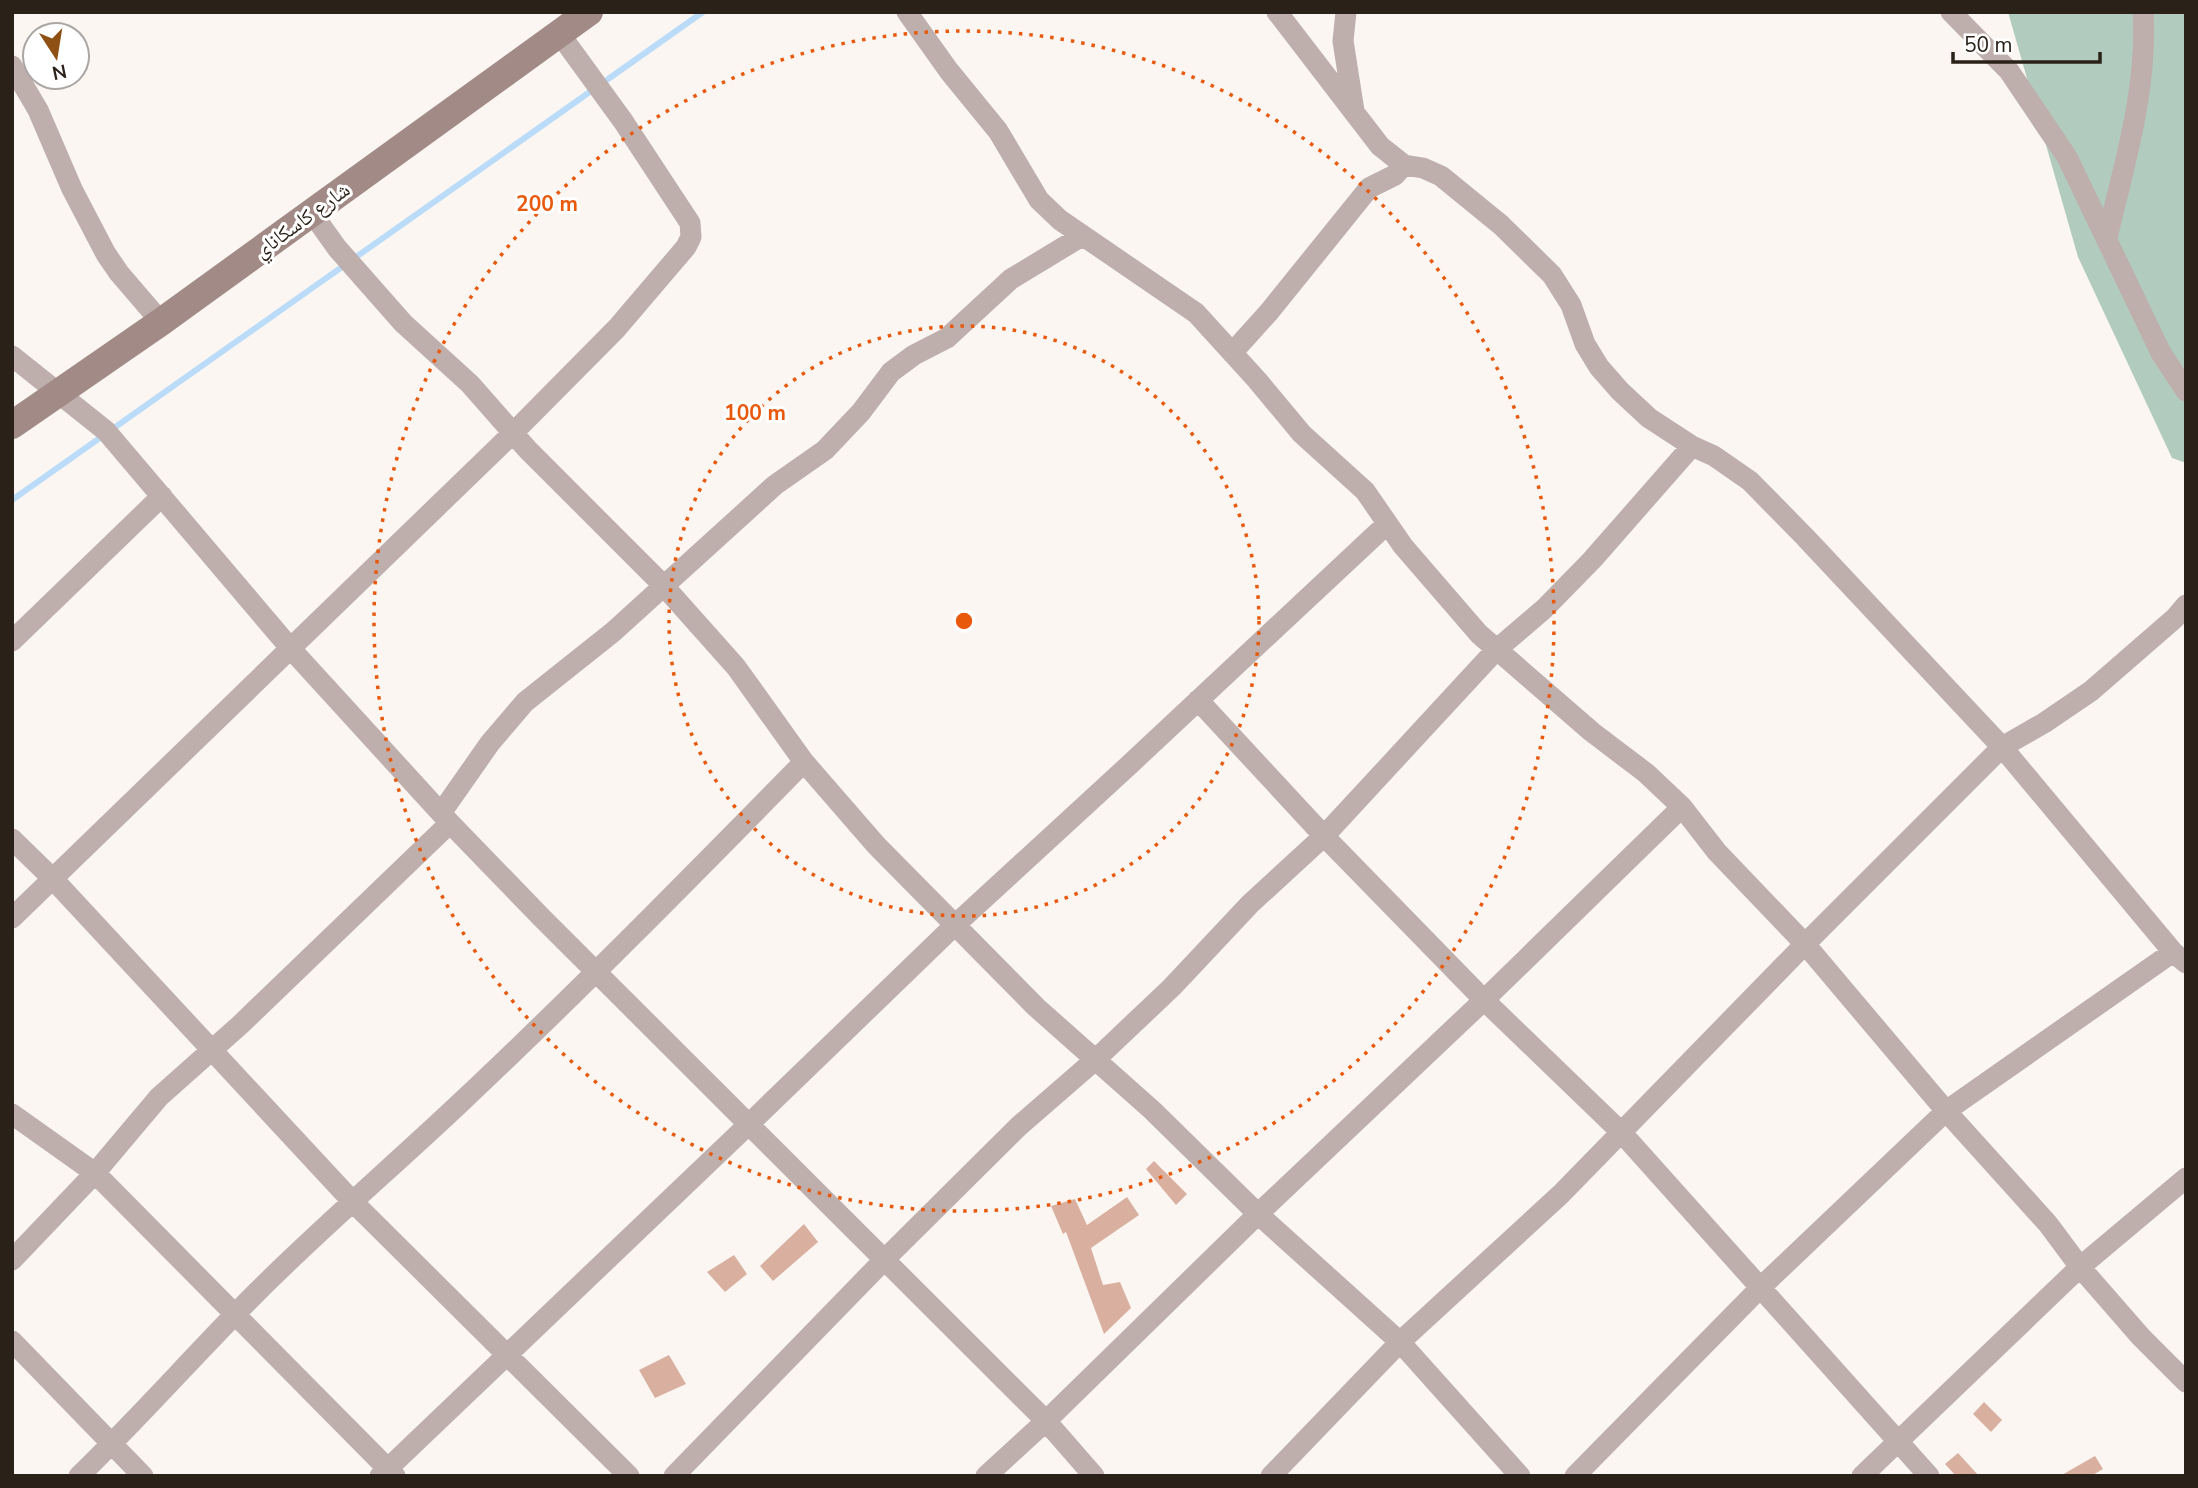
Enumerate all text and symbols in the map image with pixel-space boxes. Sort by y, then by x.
north arrow [21,21,91,91]
scale bar [1953,21,2100,65]
text: 50 m [1964,31,2013,59]
text: N [50,57,69,86]
street label: شارع كاسكاناي [248,176,357,266]
text: 200 m [516,190,578,218]
text: 100 m [724,399,786,427]
centre of rings [952,609,976,633]

